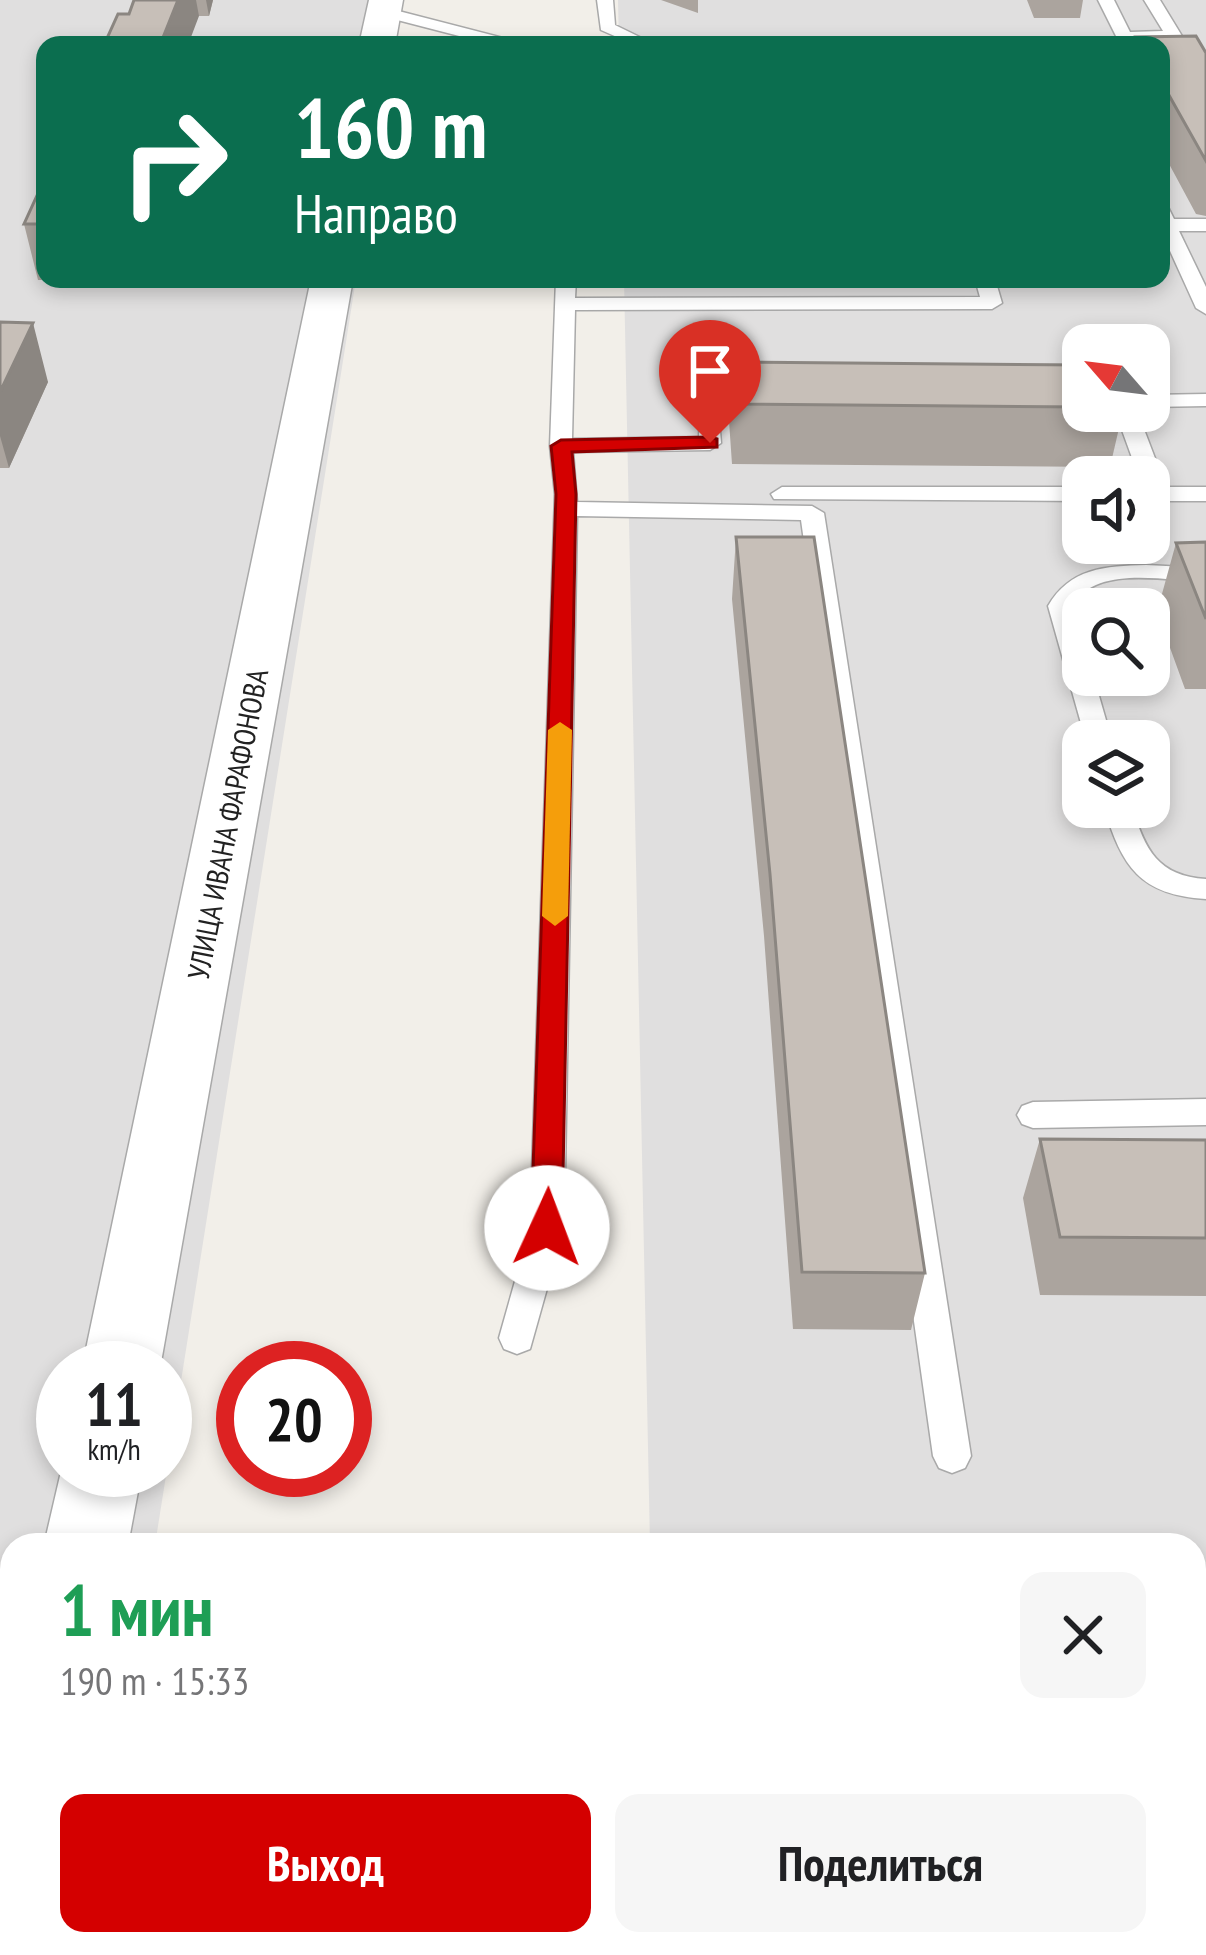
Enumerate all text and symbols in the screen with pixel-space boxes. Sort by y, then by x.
text: 160 m [294,72,487,181]
icon: right [96,84,252,240]
text: Направо [294,178,458,248]
pin [659,320,761,443]
north arrow [1062,324,1170,432]
map controls [1062,324,1170,828]
icon: arrive [677,338,743,404]
button: sound [1062,456,1170,564]
button: search [1062,588,1170,696]
street label: УЛИЦА ИВАНА ФАРАФОНОВА [178,665,276,982]
button: layers [1062,720,1170,828]
position arrow [484,1165,610,1291]
speed limit sign: 20 [216,1341,372,1497]
text: 11 [85,1365,143,1443]
text: km/h [87,1429,141,1468]
text: 1 мин [60,1563,214,1656]
button: close [1020,1572,1146,1698]
text: 190 m · 15:33 [60,1655,249,1706]
button: Выход [60,1794,591,1932]
button: Поделиться [615,1794,1146,1932]

